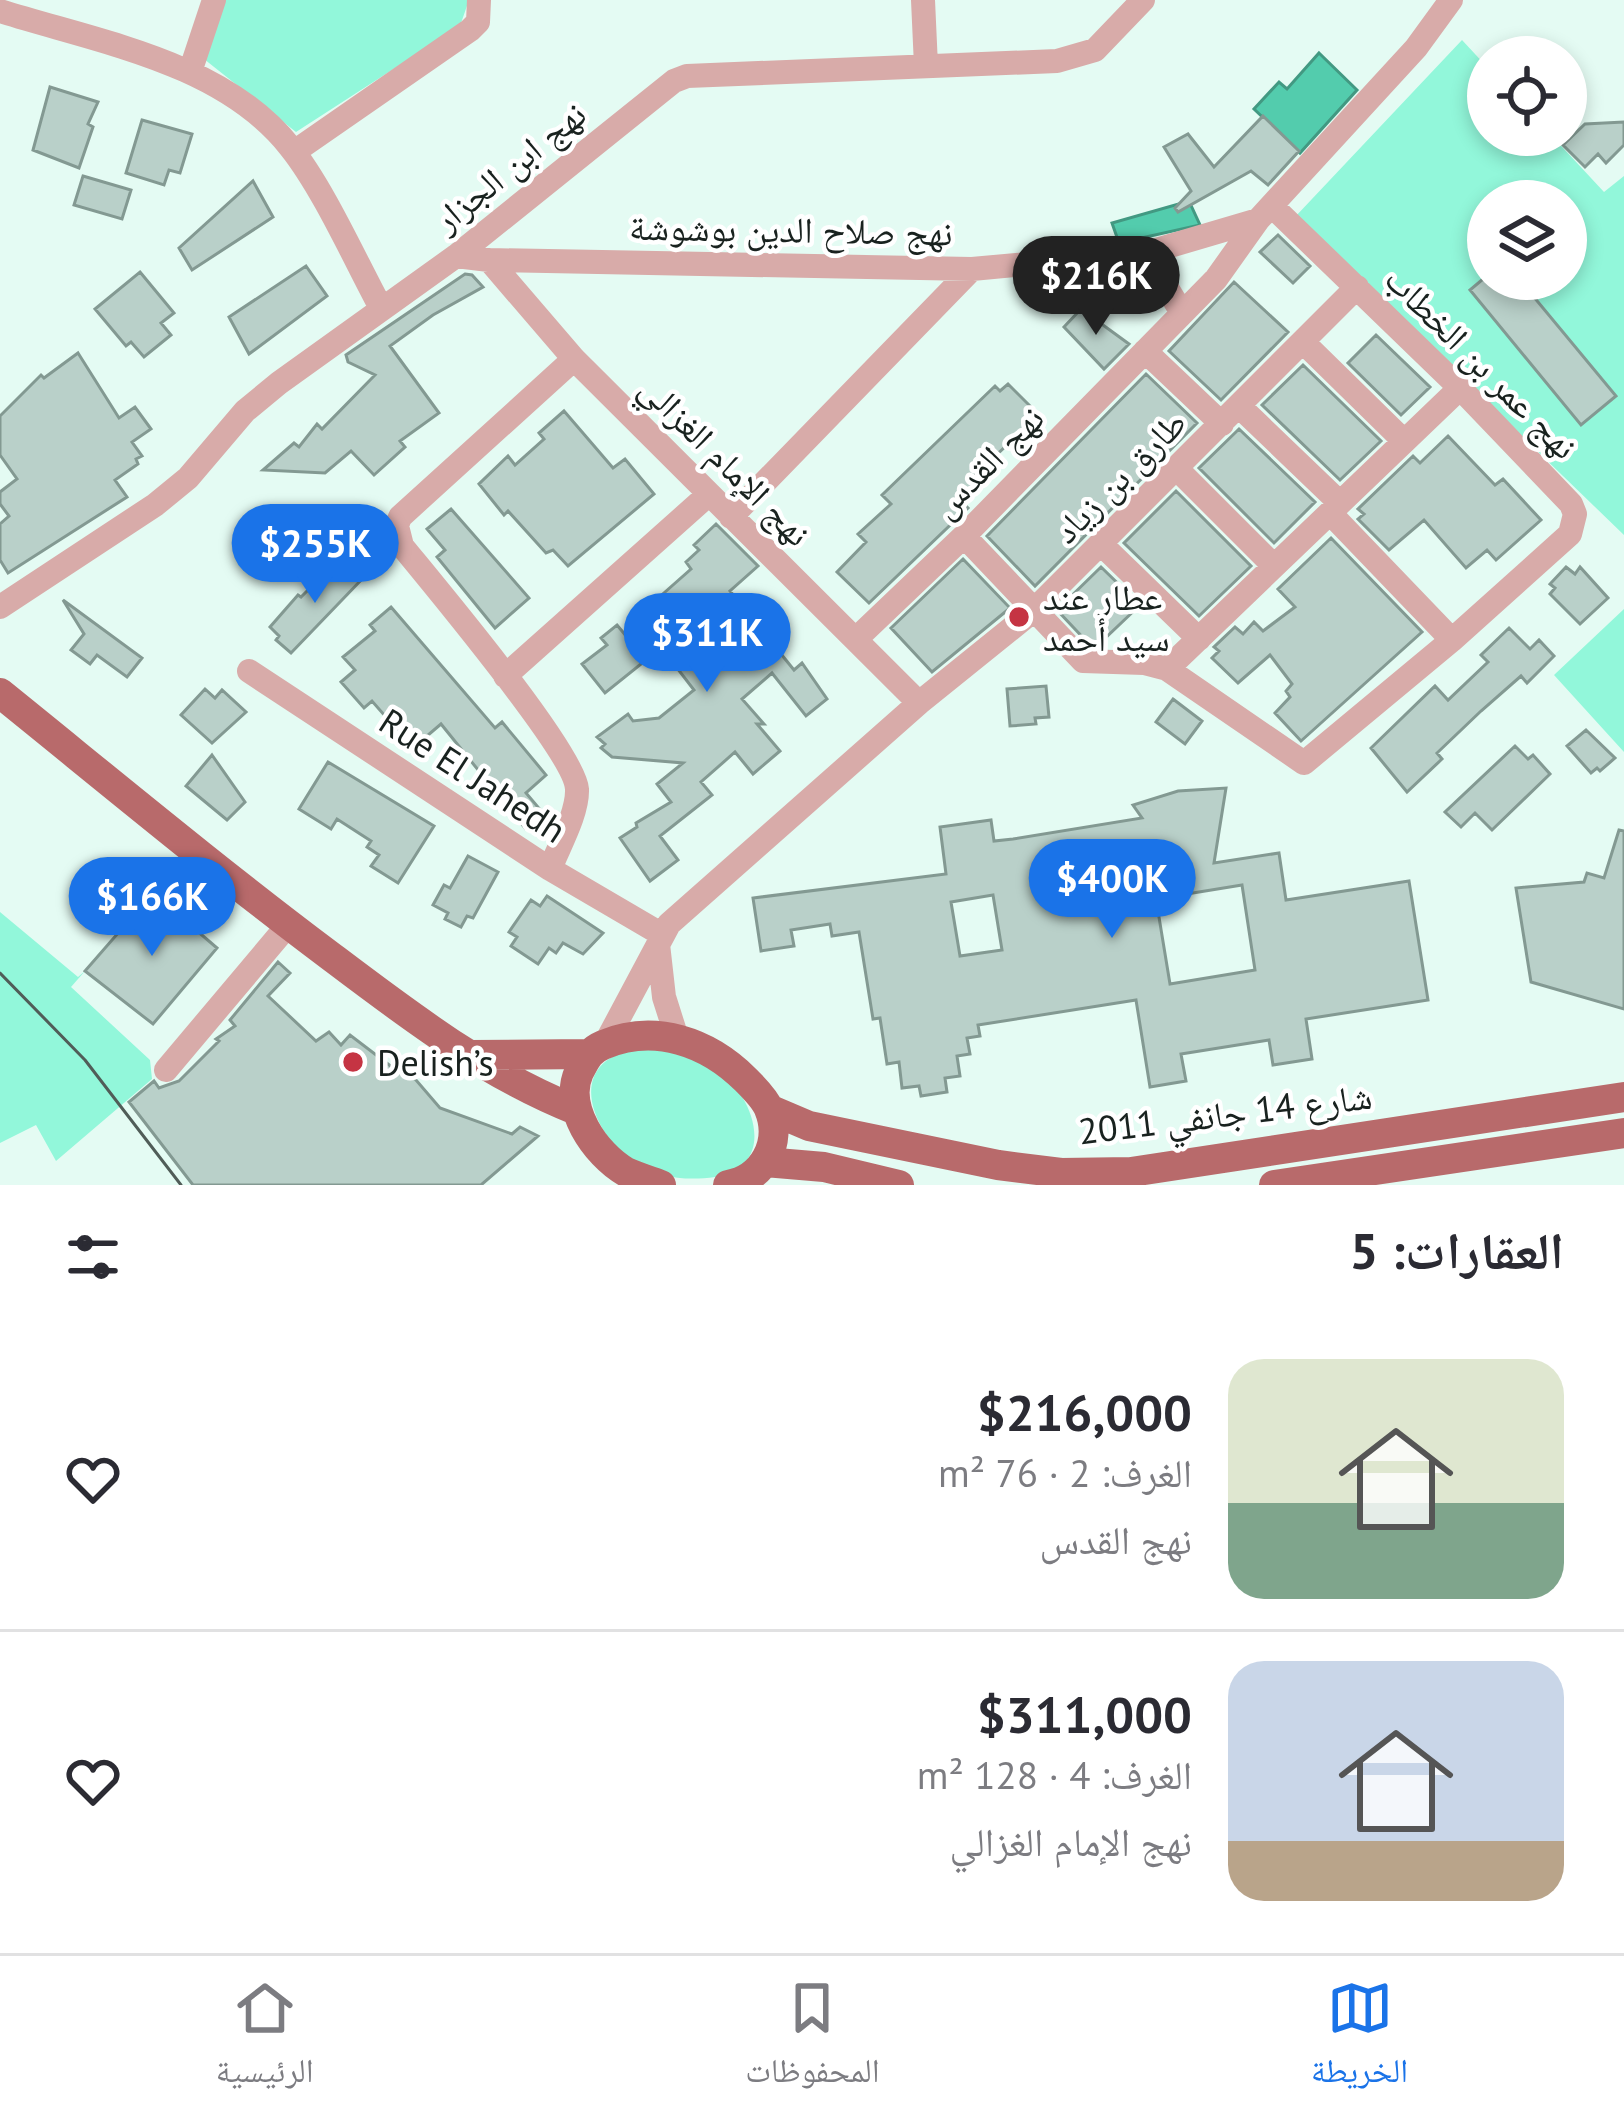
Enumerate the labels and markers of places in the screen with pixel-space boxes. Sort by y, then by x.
pin: $216K [1012,236,1180,338]
pin: $255K [231,504,399,606]
place label: عطار عند سيد أحمد [1043,573,1170,661]
pin: $311K [623,593,791,695]
marker: عطار عند سيد أحمد [1006,604,1032,630]
pin: $400K [1028,839,1196,941]
pin: $166K [68,857,236,959]
place label: Delish’s [377,1039,494,1086]
marker: Delish’s [340,1049,366,1075]

